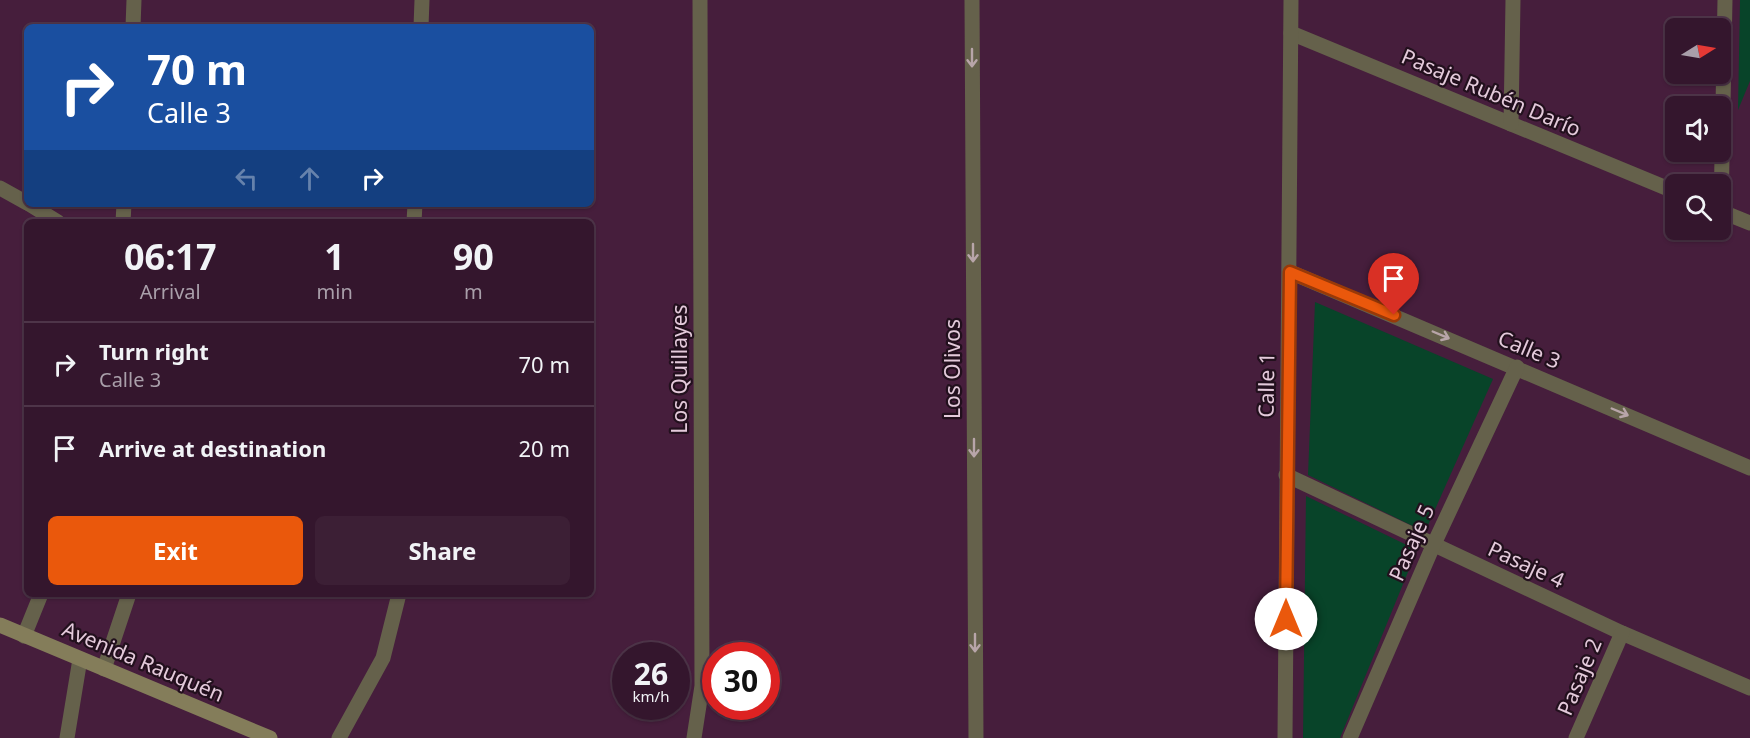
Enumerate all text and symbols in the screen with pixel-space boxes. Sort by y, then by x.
north arrow [1665,18,1731,84]
map controls [1665,18,1731,240]
text: 70 m [147,40,247,97]
street label: Pasaje Rubén Darío [1397,42,1585,143]
icon: right [48,48,126,126]
one-way arrow [966,48,978,68]
text: Calle 3 [147,94,231,131]
button: sound [1665,96,1731,162]
icon: left [230,162,263,195]
icon: ahead [293,162,326,195]
icon: right [356,162,389,195]
button: search [1665,174,1731,240]
text: 06:17 [124,232,217,281]
text: 1 [324,232,345,281]
text: 90 [453,232,494,281]
one-way arrow [967,243,979,263]
pin [1368,253,1419,315]
icon: arrive [1377,262,1410,295]
text: Arrival [140,278,201,305]
text: min [317,278,353,305]
text: m [464,278,483,305]
street label: Los Quillayes [665,304,693,434]
street label: Los Olivos [938,319,966,419]
street label: Calle 3 [1494,323,1565,375]
one-way arrow [1431,330,1450,341]
text: Turn right [99,336,209,366]
icon: right [48,348,81,381]
text: 70 m [519,349,570,379]
street label: Calle 1 [1251,352,1281,418]
text: Calle 3 [99,366,161,393]
one-way arrow [1611,407,1629,418]
icon: arrive [48,432,81,465]
text: Arrive at destination [99,433,326,463]
text: 20 m [519,433,570,463]
one-way arrow [968,438,980,458]
street label: Pasaje 5 [1382,500,1440,585]
button: Exit [48,516,303,585]
button: Share [315,516,570,585]
street label: Pasaje 4 [1484,534,1569,594]
position arrow [1254,587,1318,651]
street label: Avenida Rauquén [58,614,228,708]
one-way arrow [969,633,981,653]
street label: Pasaje 2 [1550,634,1608,719]
speed limit sign: 30 [702,642,780,720]
text: 26 [634,653,668,694]
text: km/h [633,686,669,706]

